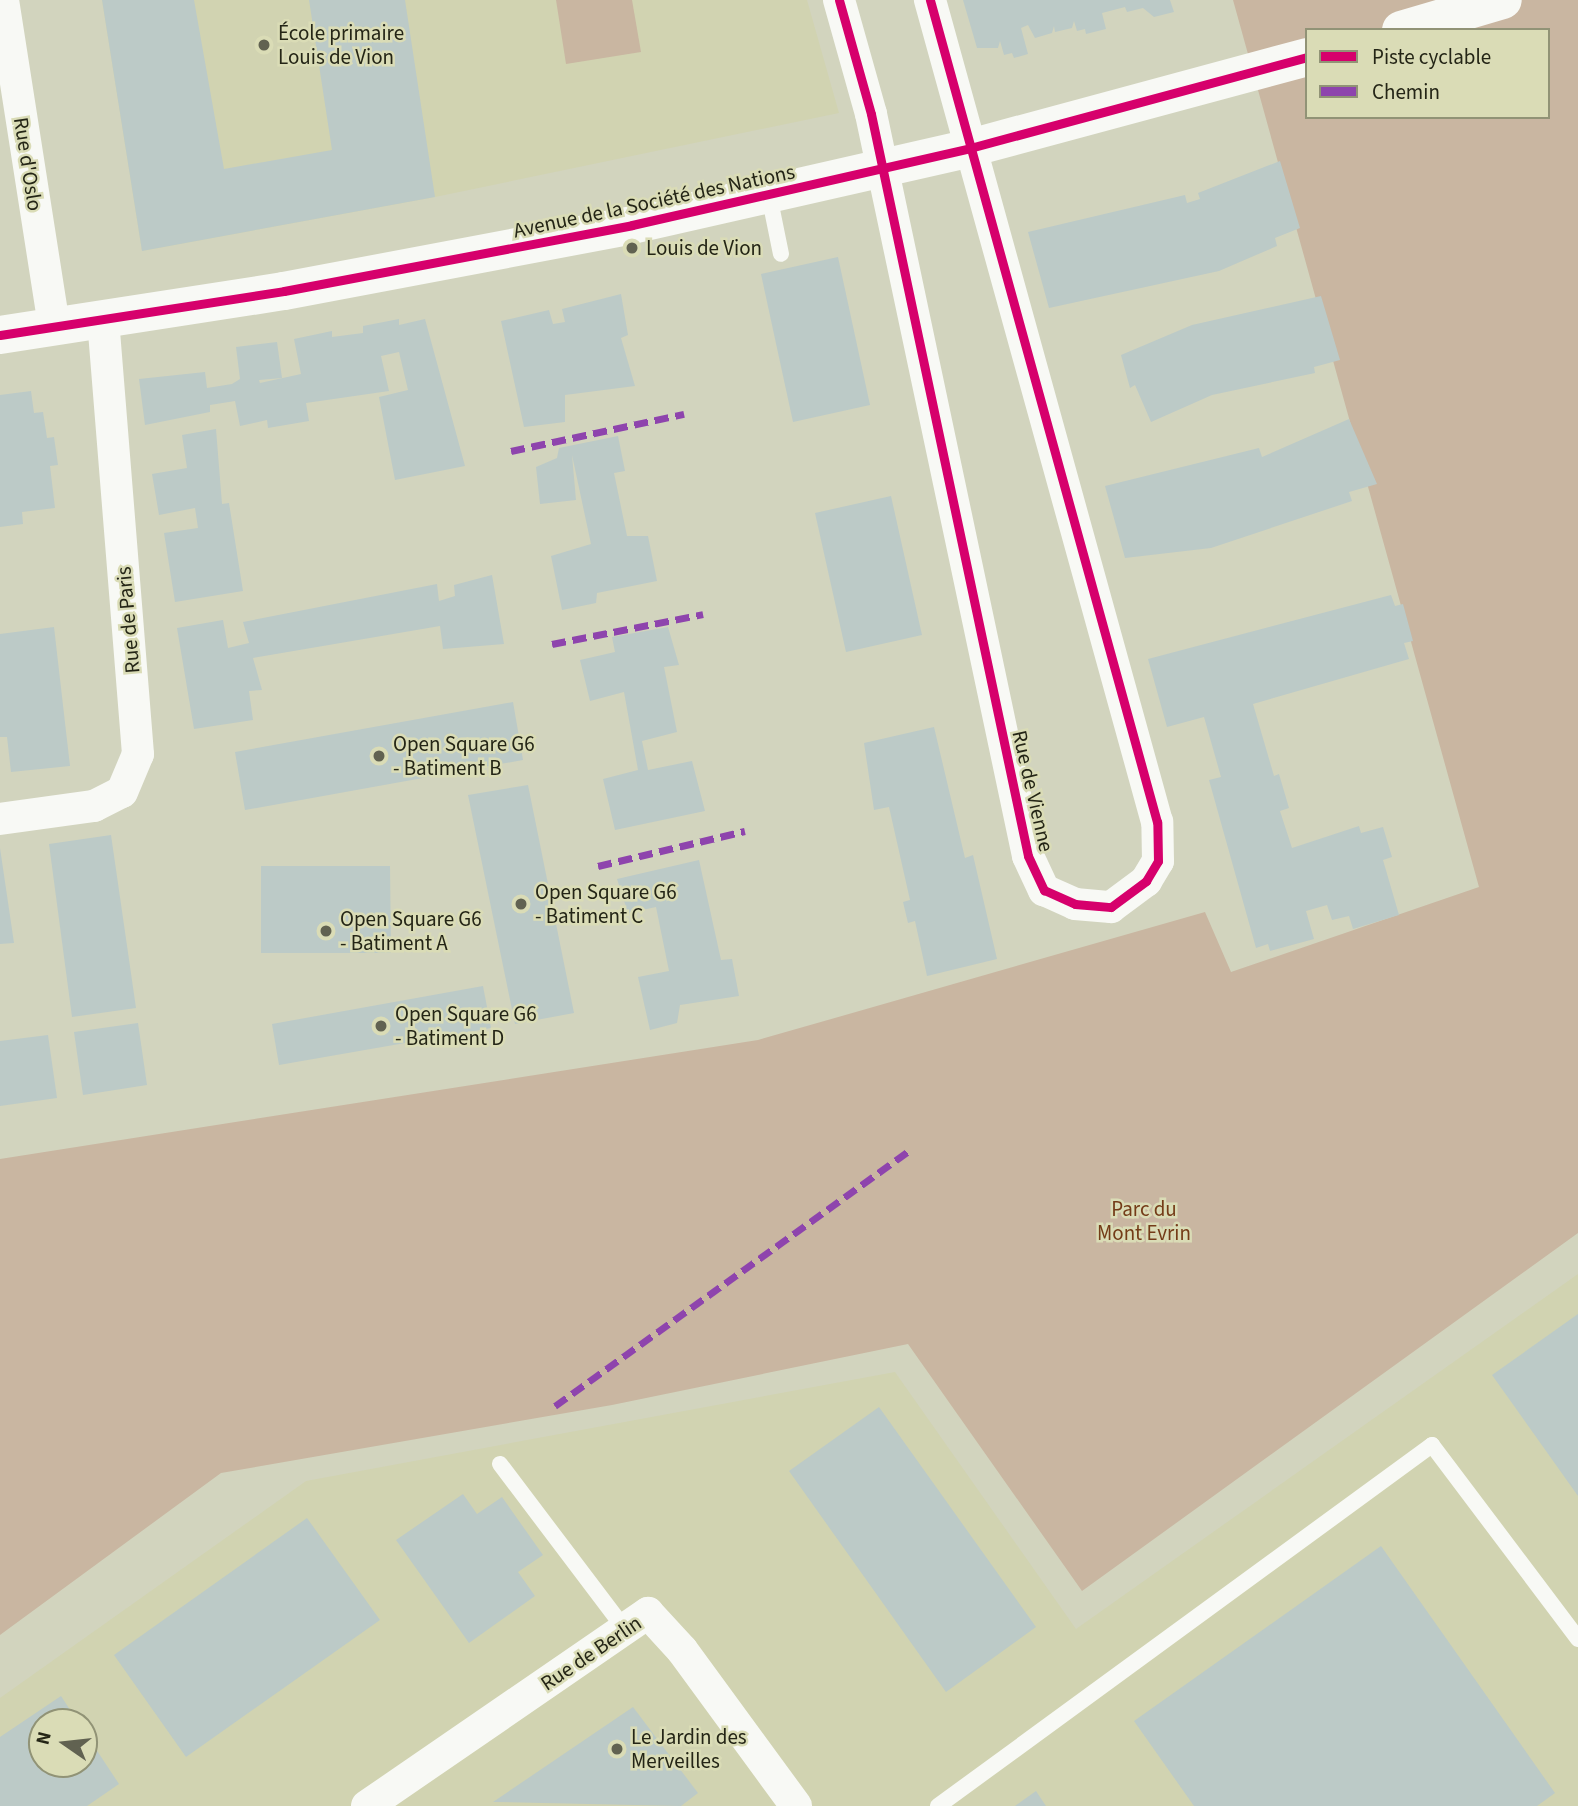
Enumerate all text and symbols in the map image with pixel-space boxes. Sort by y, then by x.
place label: École primaire Louis de Vion [278,20,404,70]
legend [1305,28,1550,119]
marker: École primaire Louis de Vion [256,37,272,53]
text: Piste cyclable [1372,42,1491,72]
text: Chemin [1372,77,1440,107]
street label: Rue d'Oslo [8,115,48,213]
street label: Avenue de la Société des Nations [511,159,797,243]
place label: Louis de Vion [646,235,762,261]
marker: Louis de Vion [624,240,640,256]
street label: Rue de Paris [111,566,145,674]
street label: Rue de Vienne [1007,728,1059,854]
place label: Open Square G6 - Batiment B [393,731,535,781]
marker: Open Square G6 - Batiment B [371,748,387,764]
place label: Open Square G6 - Batiment C [535,879,677,929]
marker: Open Square G6 - Batiment C [513,896,529,912]
place label: Open Square G6 - Batiment A [340,906,482,956]
marker: Open Square G6 - Batiment A [318,923,334,939]
place label: Open Square G6 - Batiment D [395,1001,537,1051]
marker: Open Square G6 - Batiment D [373,1018,389,1034]
park label: Parc du Mont Evrin [1097,1196,1191,1246]
street label: Rue de Berlin [536,1610,646,1696]
north arrow [28,1708,98,1778]
place label: Le Jardin des Merveilles [631,1724,747,1774]
text: N [29,1729,59,1748]
marker: Le Jardin des Merveilles [609,1741,625,1757]

